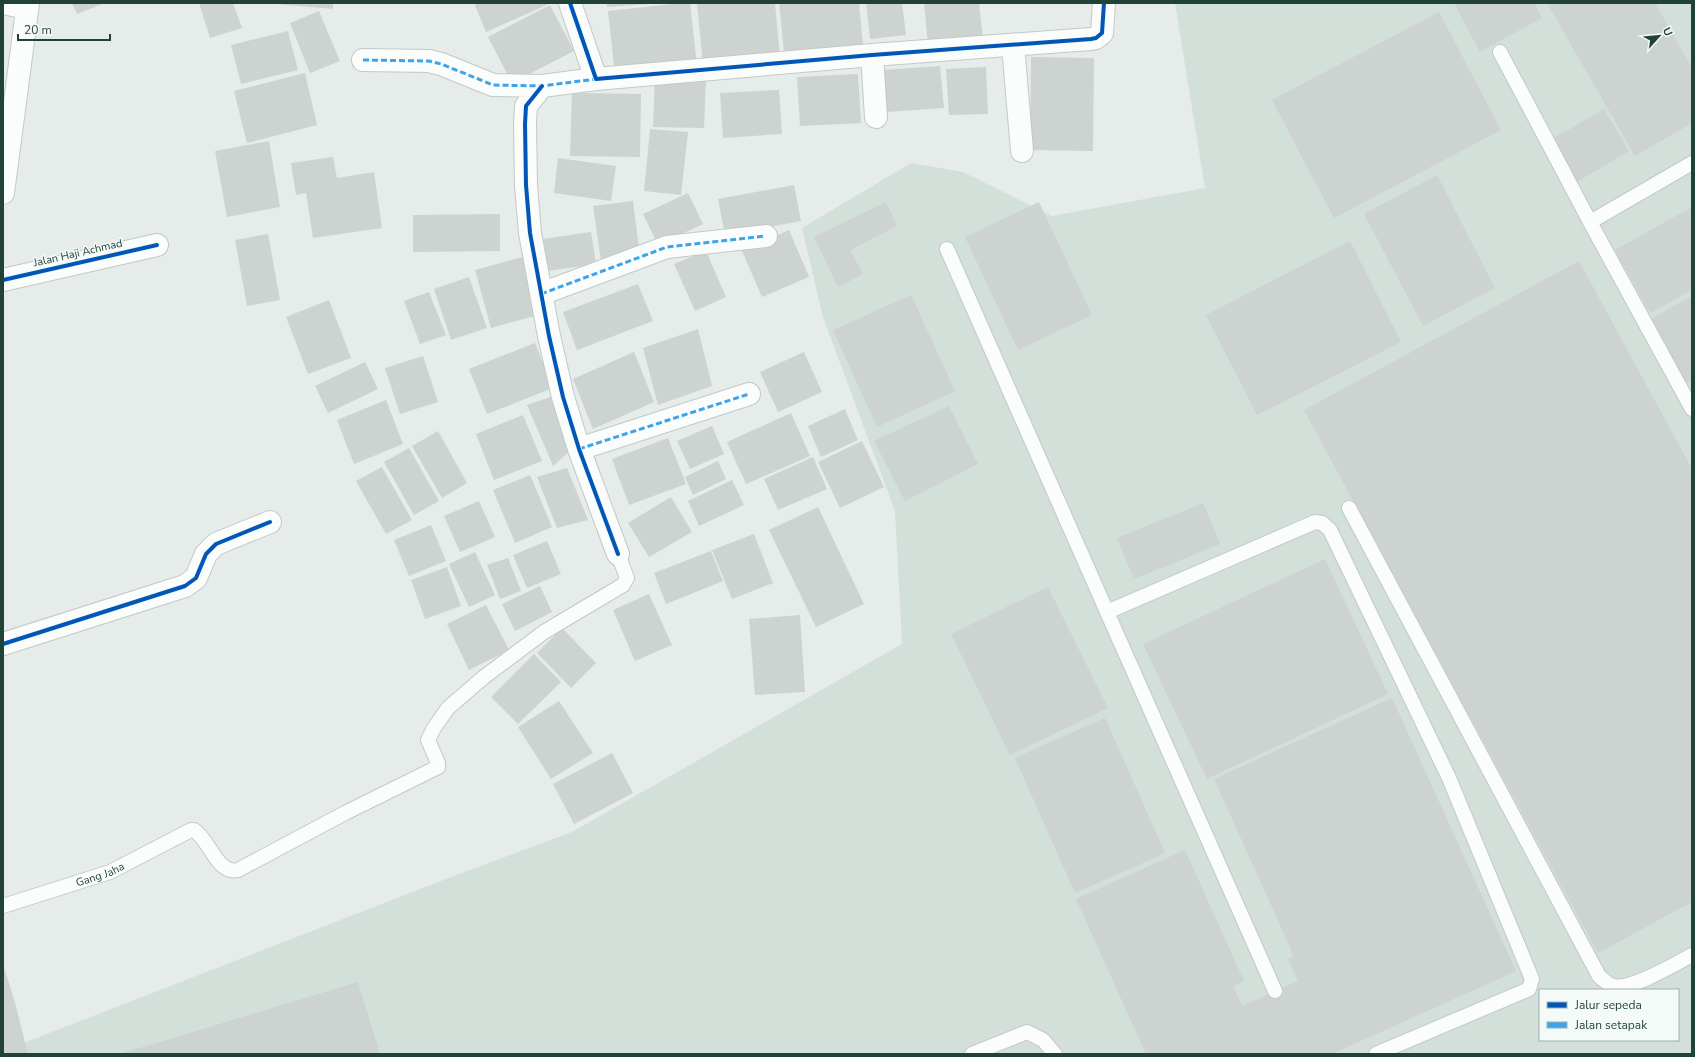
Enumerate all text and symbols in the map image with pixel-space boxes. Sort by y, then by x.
scale bar [18,16,110,42]
north arrow [1639,16,1679,56]
text: 20 m [24,22,52,38]
text: U [1659,25,1676,39]
street label: Jalan Haji Achmad [31,235,124,271]
street label: Gang Jaha [74,858,127,890]
legend [1539,989,1679,1041]
text: Jalur sepeda [1574,997,1642,1013]
text: Jalan setapak [1574,1017,1648,1033]

